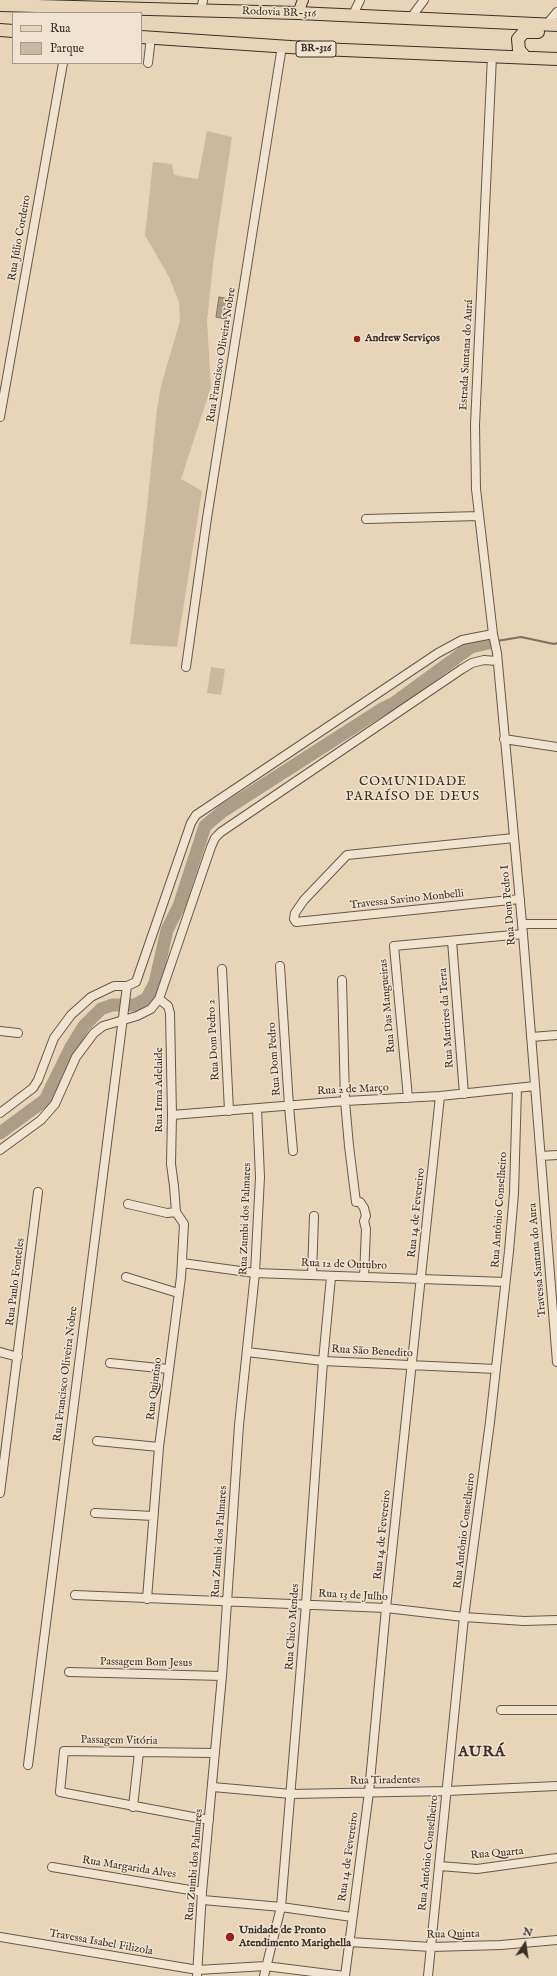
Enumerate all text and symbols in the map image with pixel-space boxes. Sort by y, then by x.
street label: Rodovia BR-316 [242,5,316,21]
legend [12,12,142,64]
text: Rua [50,21,70,36]
text: Parque [50,41,84,56]
road number: BR-316 [296,41,336,57]
street label: Rua Júlio Cordeiro [6,194,34,282]
street label: Rua Francisco Oliveira Nobre [205,287,239,423]
street label: Estrada Santana do Aurá [458,299,476,411]
place label: Andrew Serviços [365,332,440,346]
marker: Andrew Serviços [352,334,362,344]
district label: COMUNIDADE PARAÍSO DE DEUS [346,774,480,805]
street label: Rua Dom Pedro I [499,864,519,946]
street label: Travessa Savino Monbelli [349,887,465,913]
street label: Rua Das Mangueiras [377,958,399,1054]
street label: Rua Martires da Terra [437,967,457,1069]
street label: Rua Dom Pedro 2 [205,999,223,1081]
street label: Rua Dom Pedro [266,1022,284,1096]
street label: Rua Irma Adelaide [153,1047,167,1133]
street label: Rua 2 de Março [317,1082,389,1098]
street label: Rua Antônio Conselheiro [489,1151,511,1269]
street label: Rua Zumbi dos Palmares [237,1163,255,1275]
street label: Rua 14 de Fevereiro [406,1167,428,1259]
street label: Travessa Santana do Aura [526,1202,550,1318]
street label: Rua Paulo Fonteles [4,1237,28,1327]
street label: Rua 12 de Outubro [301,1257,387,1273]
street label: Rua Francisco Oliveira Nobre [51,1306,81,1442]
street label: Rua São Benedito [331,1343,413,1361]
street label: Rua Quintino [145,1357,165,1421]
street label: Rua Antônio Conselheiro [451,1472,479,1590]
street label: Rua Zumbi dos Palmares [209,1485,231,1599]
street label: Rua 14 de Fevereiro [372,1489,394,1581]
street label: Rua Chico Mendes [283,1583,303,1671]
street label: Rua 13 de Julho [318,1588,388,1604]
street label: Passagem Bom Jesus [100,1656,192,1670]
street label: Passagem Vitória [80,1734,158,1748]
district label: AURÁ [458,1744,506,1762]
street label: Rua Tiradentes [350,1774,420,1788]
street label: Rua Antônio Conselheiro [416,1794,442,1912]
street label: Rua Zumbi dos Palmares [184,1808,206,1922]
street label: Rua 14 de Fevereiro [336,1811,362,1903]
street label: Rua Quarta [470,1845,524,1863]
street label: Rua Margarida Alves [81,1854,177,1882]
place label: Unidade de Pronto Atendimento Marighella [239,1924,351,1950]
north arrow [505,1924,545,1964]
text: N [521,1924,534,1940]
street label: Travessa Isabel Filizola [48,1927,154,1959]
street label: Rua Quinta [426,1928,480,1942]
marker: Unidade de Pronto Atendimento Marighella [224,1931,236,1943]

